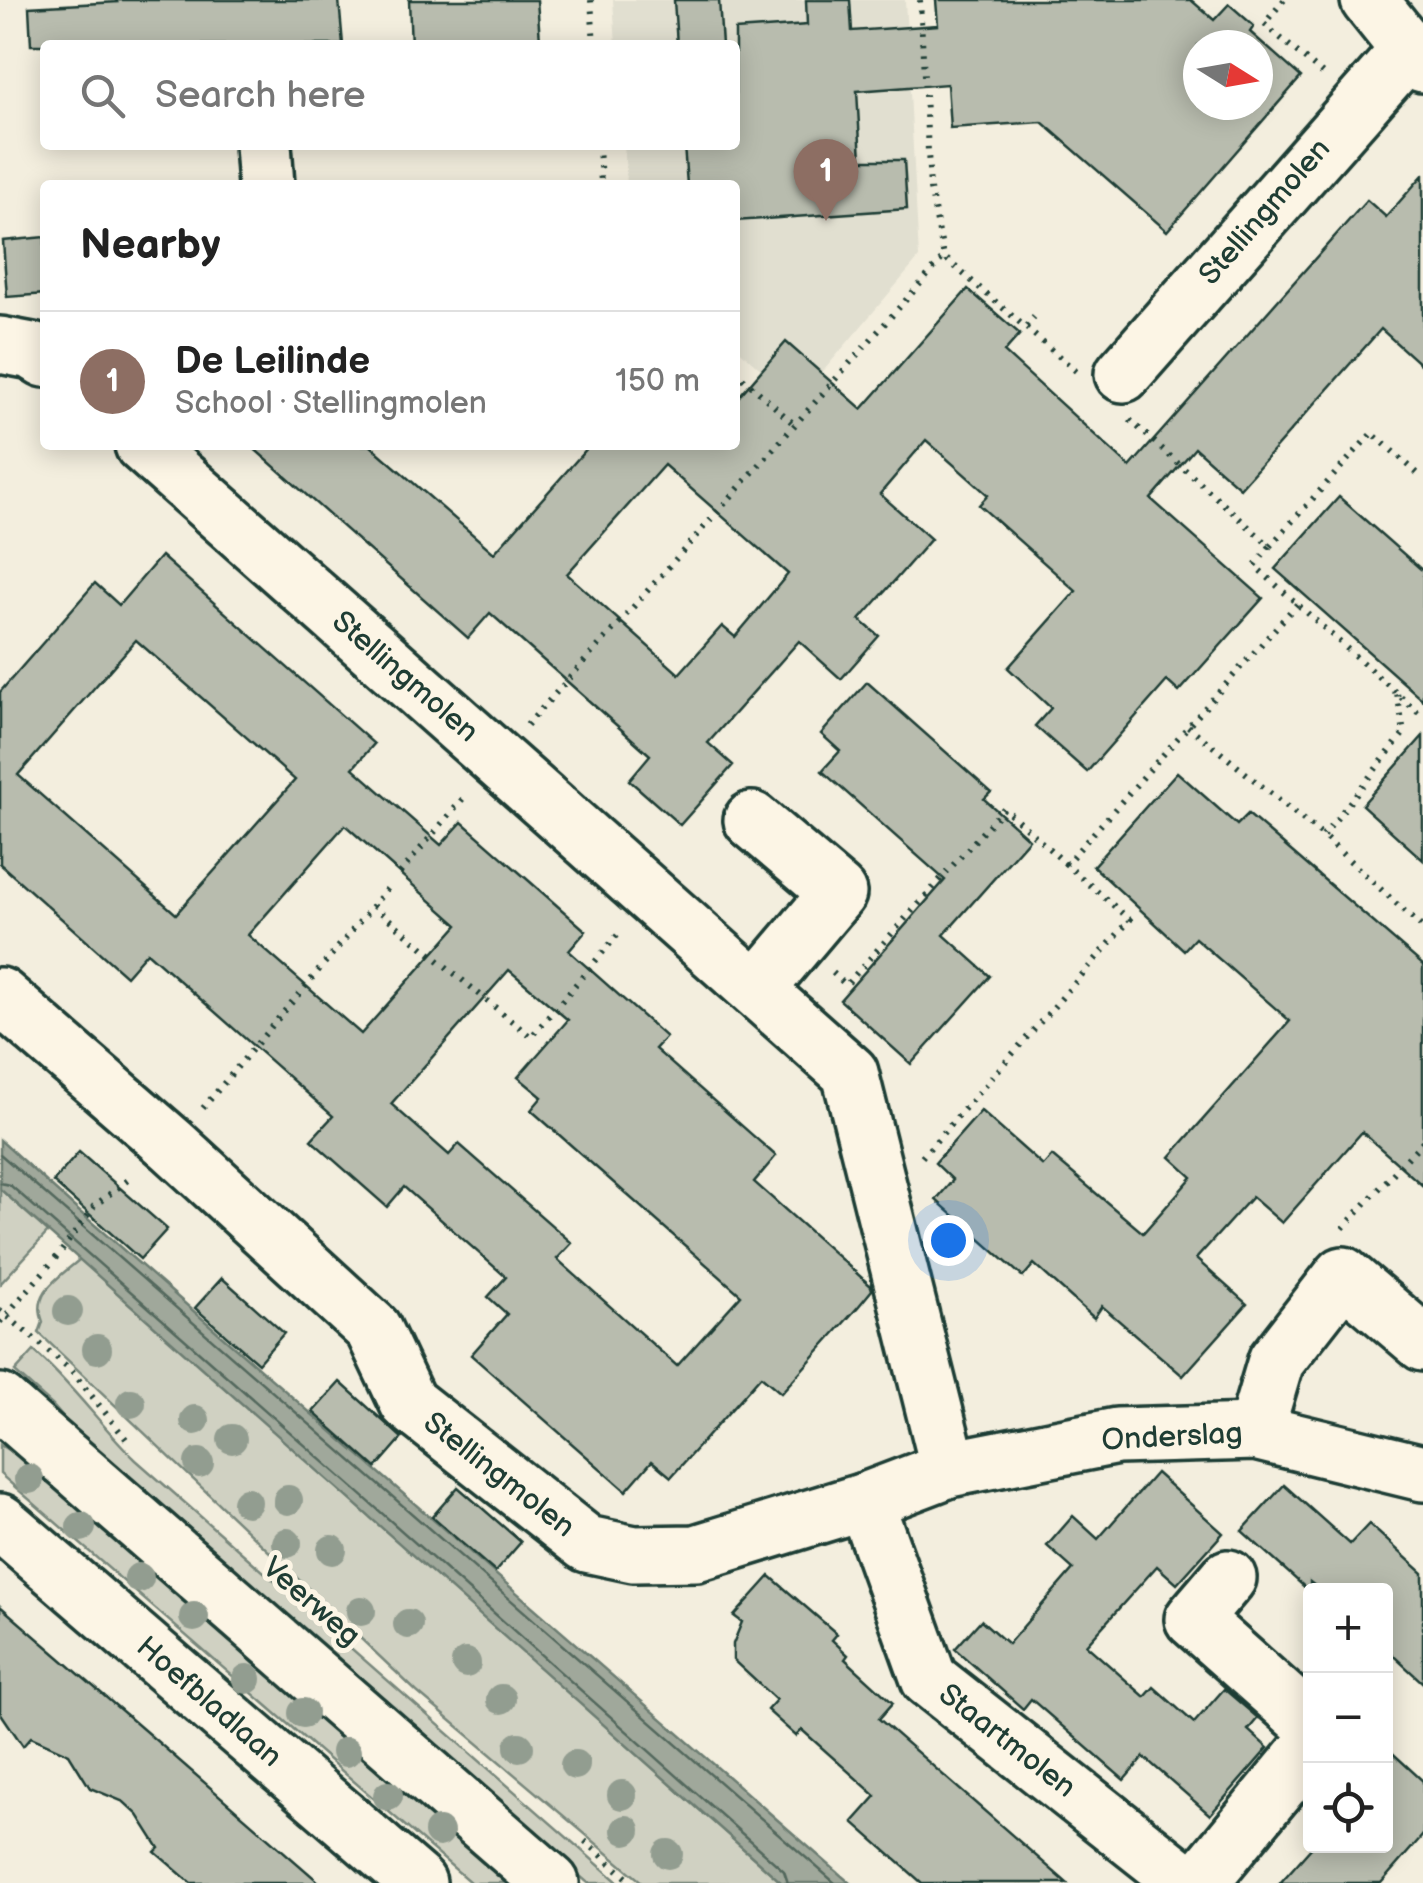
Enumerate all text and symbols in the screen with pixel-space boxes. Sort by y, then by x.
north arrow [1183,30,1273,120]
search box [40,40,740,150]
icon: search [75,68,130,123]
text: Search here [155,73,366,118]
street label: Stellingmolen [1192,132,1338,292]
pin: 1 [794,138,858,221]
text: Nearby [80,220,220,271]
text: De Leilinde [175,339,370,384]
text: 1 [106,362,119,401]
text: 150 m [615,362,700,401]
text: School · Stellingmolen [175,384,487,423]
street label: Stellingmolen [325,604,485,750]
your location [923,1215,974,1266]
street label: Stellingmolen [416,1405,582,1545]
street label: Onderslag [1101,1415,1243,1459]
street label: Veerweg [255,1550,367,1654]
map controls [1303,1583,1393,1853]
button: + [1303,1583,1393,1673]
street label: Hoefbladlaan [129,1629,289,1775]
button: − [1303,1673,1393,1763]
street label: Staartmolen [931,1676,1083,1806]
button: locate [1303,1763,1393,1853]

